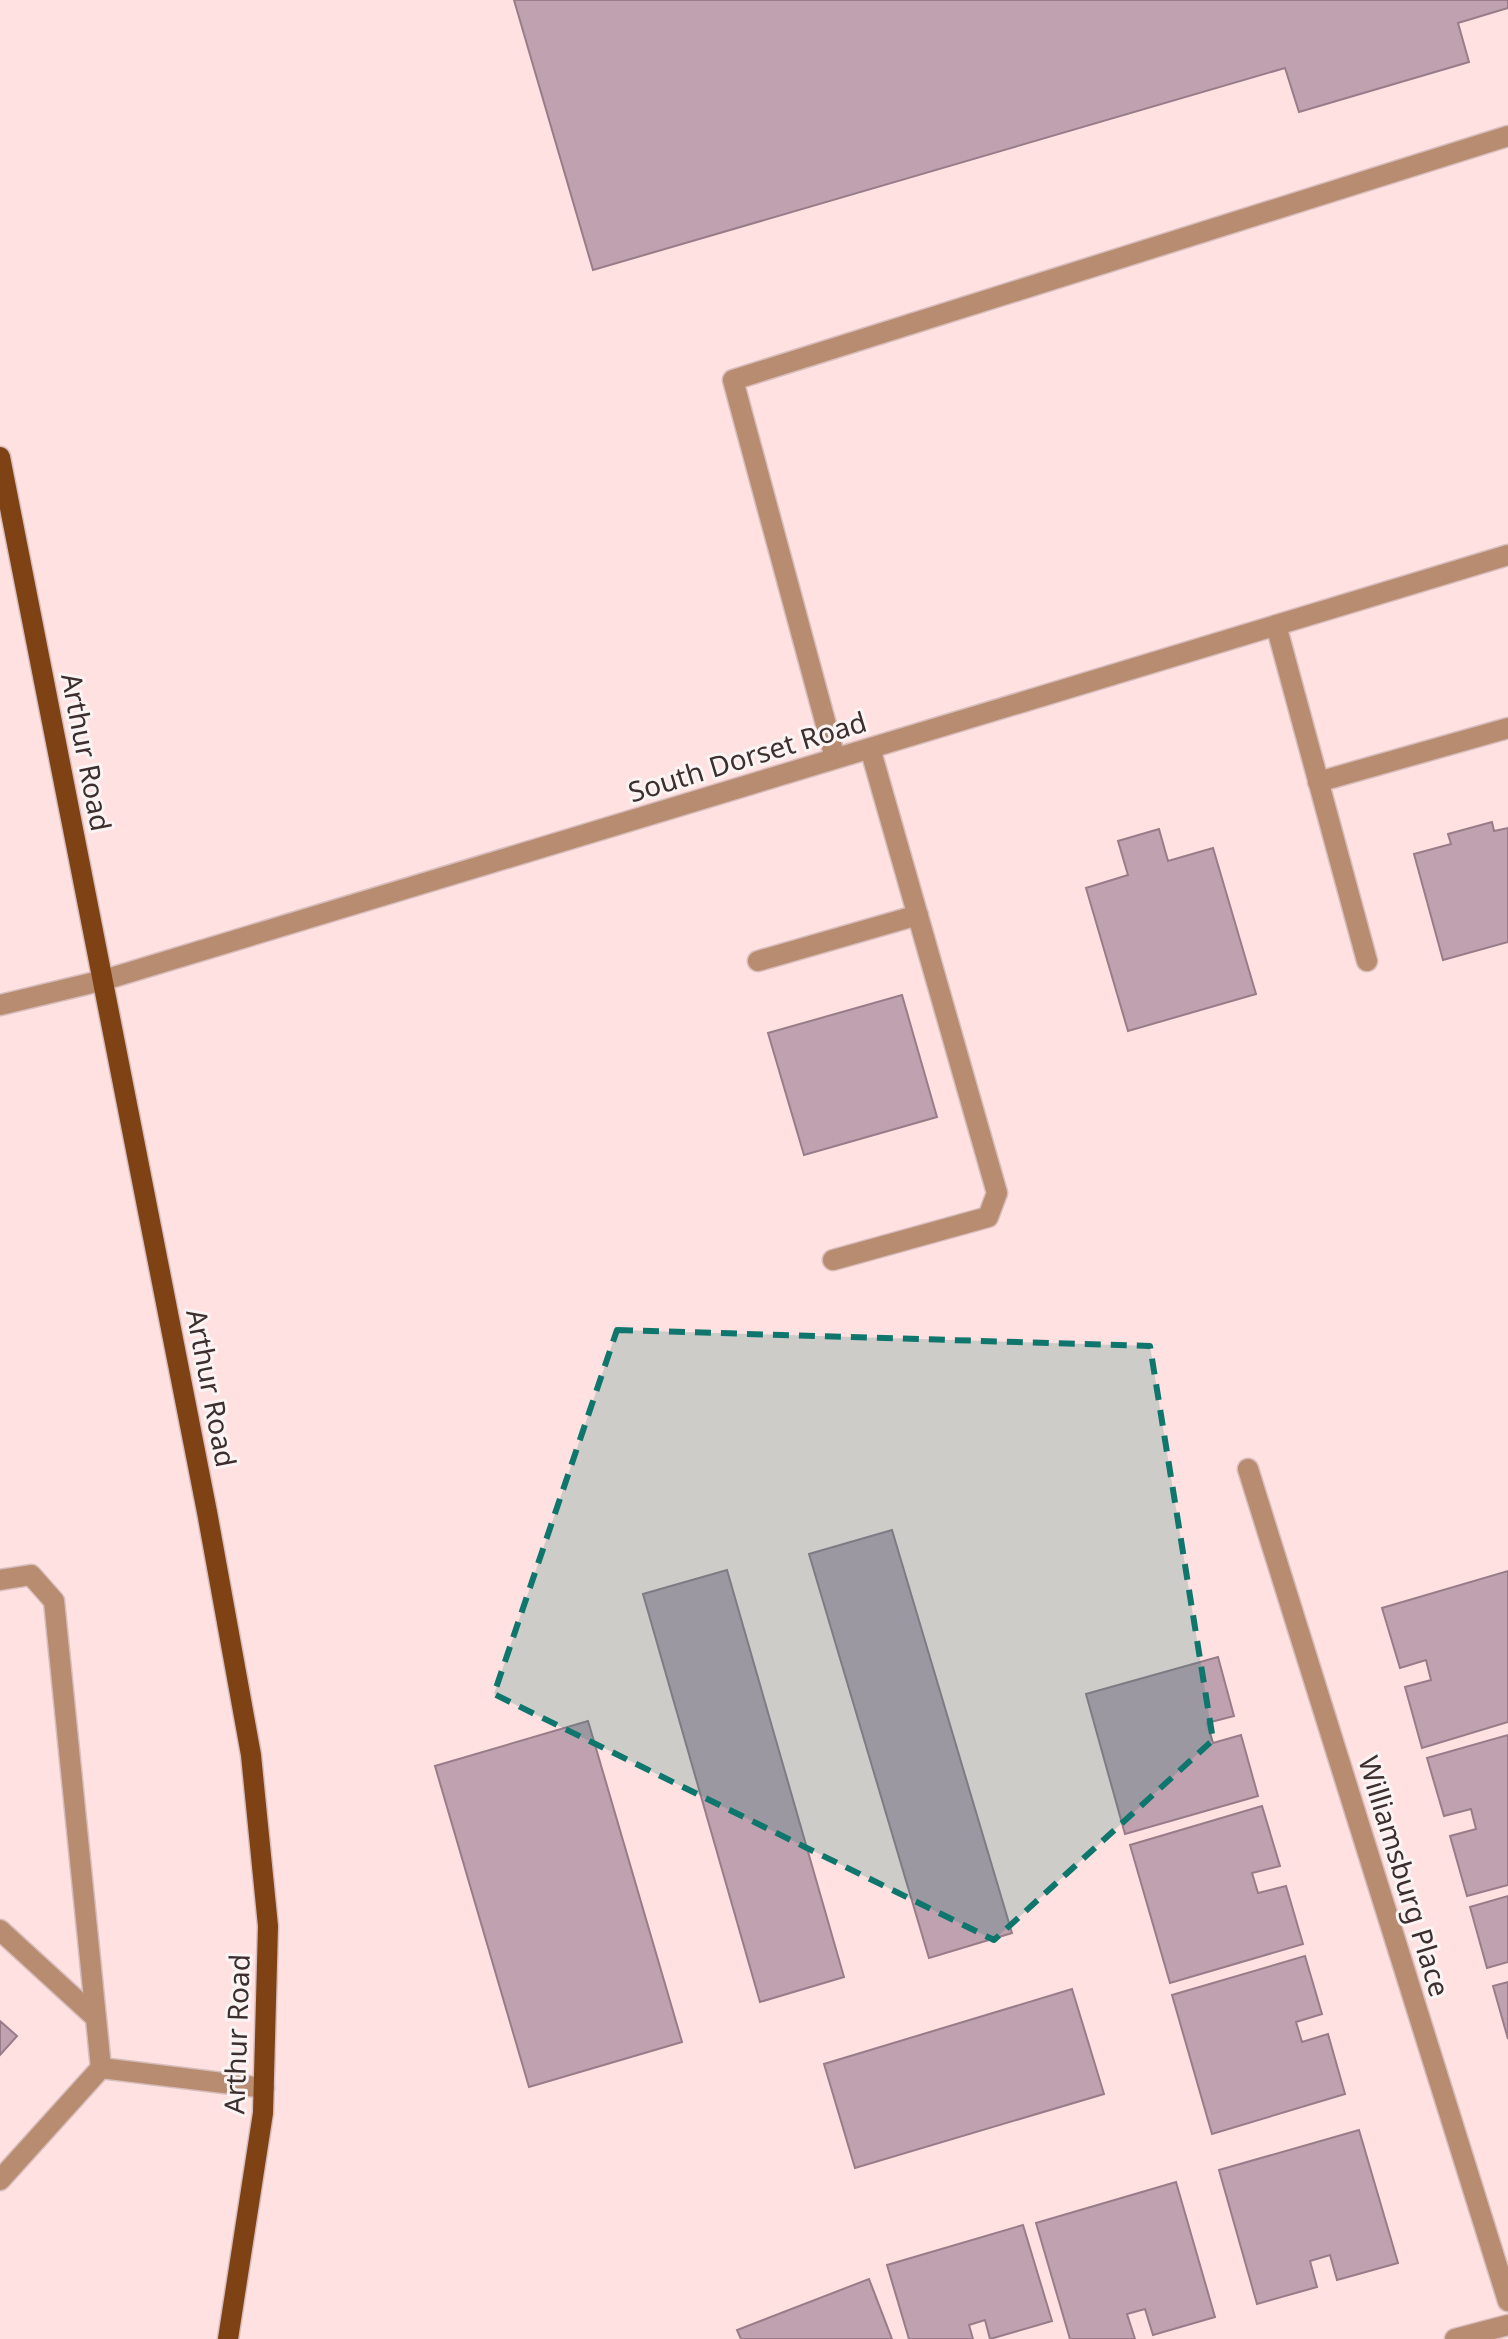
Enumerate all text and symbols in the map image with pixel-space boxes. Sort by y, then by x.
street label: Arthur Road [53,670,121,834]
street label: South Dorset Road [623,702,871,810]
street label: Arthur Road [178,1306,246,1470]
street label: Williamsburg Place [1350,1751,1460,2001]
street label: Arthur Road [214,1953,258,2115]

